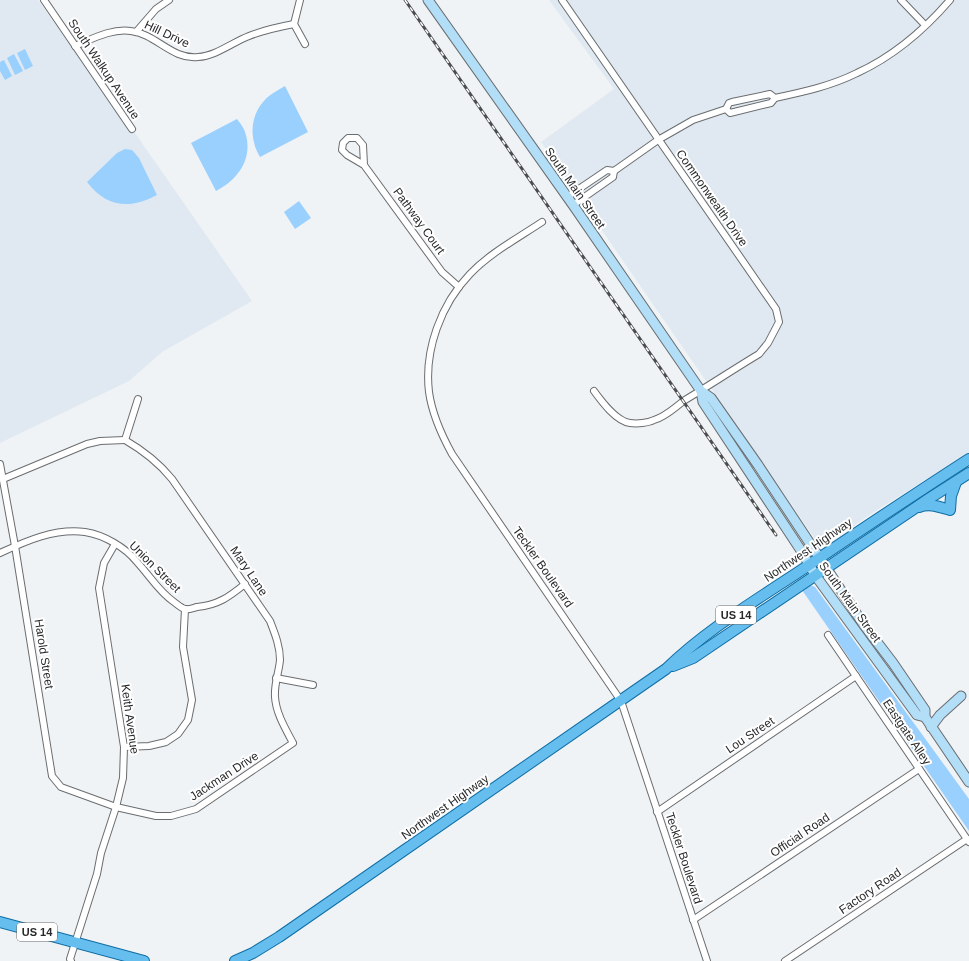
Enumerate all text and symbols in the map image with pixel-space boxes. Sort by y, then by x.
street label: South Walkup Avenue [65,16,143,122]
street label: Hill Drive [142,18,192,51]
street label: South Main Street [542,145,609,232]
street label: Commonwealth Drive [673,147,751,249]
street label: Pathway Court [390,185,448,257]
street label: Northwest Highway [761,515,855,585]
street label: Teckler Boulevard [510,524,576,610]
street label: Union Street [126,538,184,596]
street label: Mary Lane [227,544,271,599]
street label: South Main Street [816,559,884,646]
road number: US 14 [716,606,756,624]
street label: Harold Street [32,618,57,691]
street label: Keith Avenue [118,683,142,755]
street label: Eastgate Alley [880,697,934,767]
street label: Lou Street [723,713,777,756]
street label: Jackman Drive [187,748,261,803]
street label: Northwest Highway [399,772,491,842]
street label: Teckler Boulevard [663,810,705,906]
street label: Official Road [768,810,832,860]
street label: Factory Road [836,865,904,917]
road number: US 14 [17,923,57,941]

